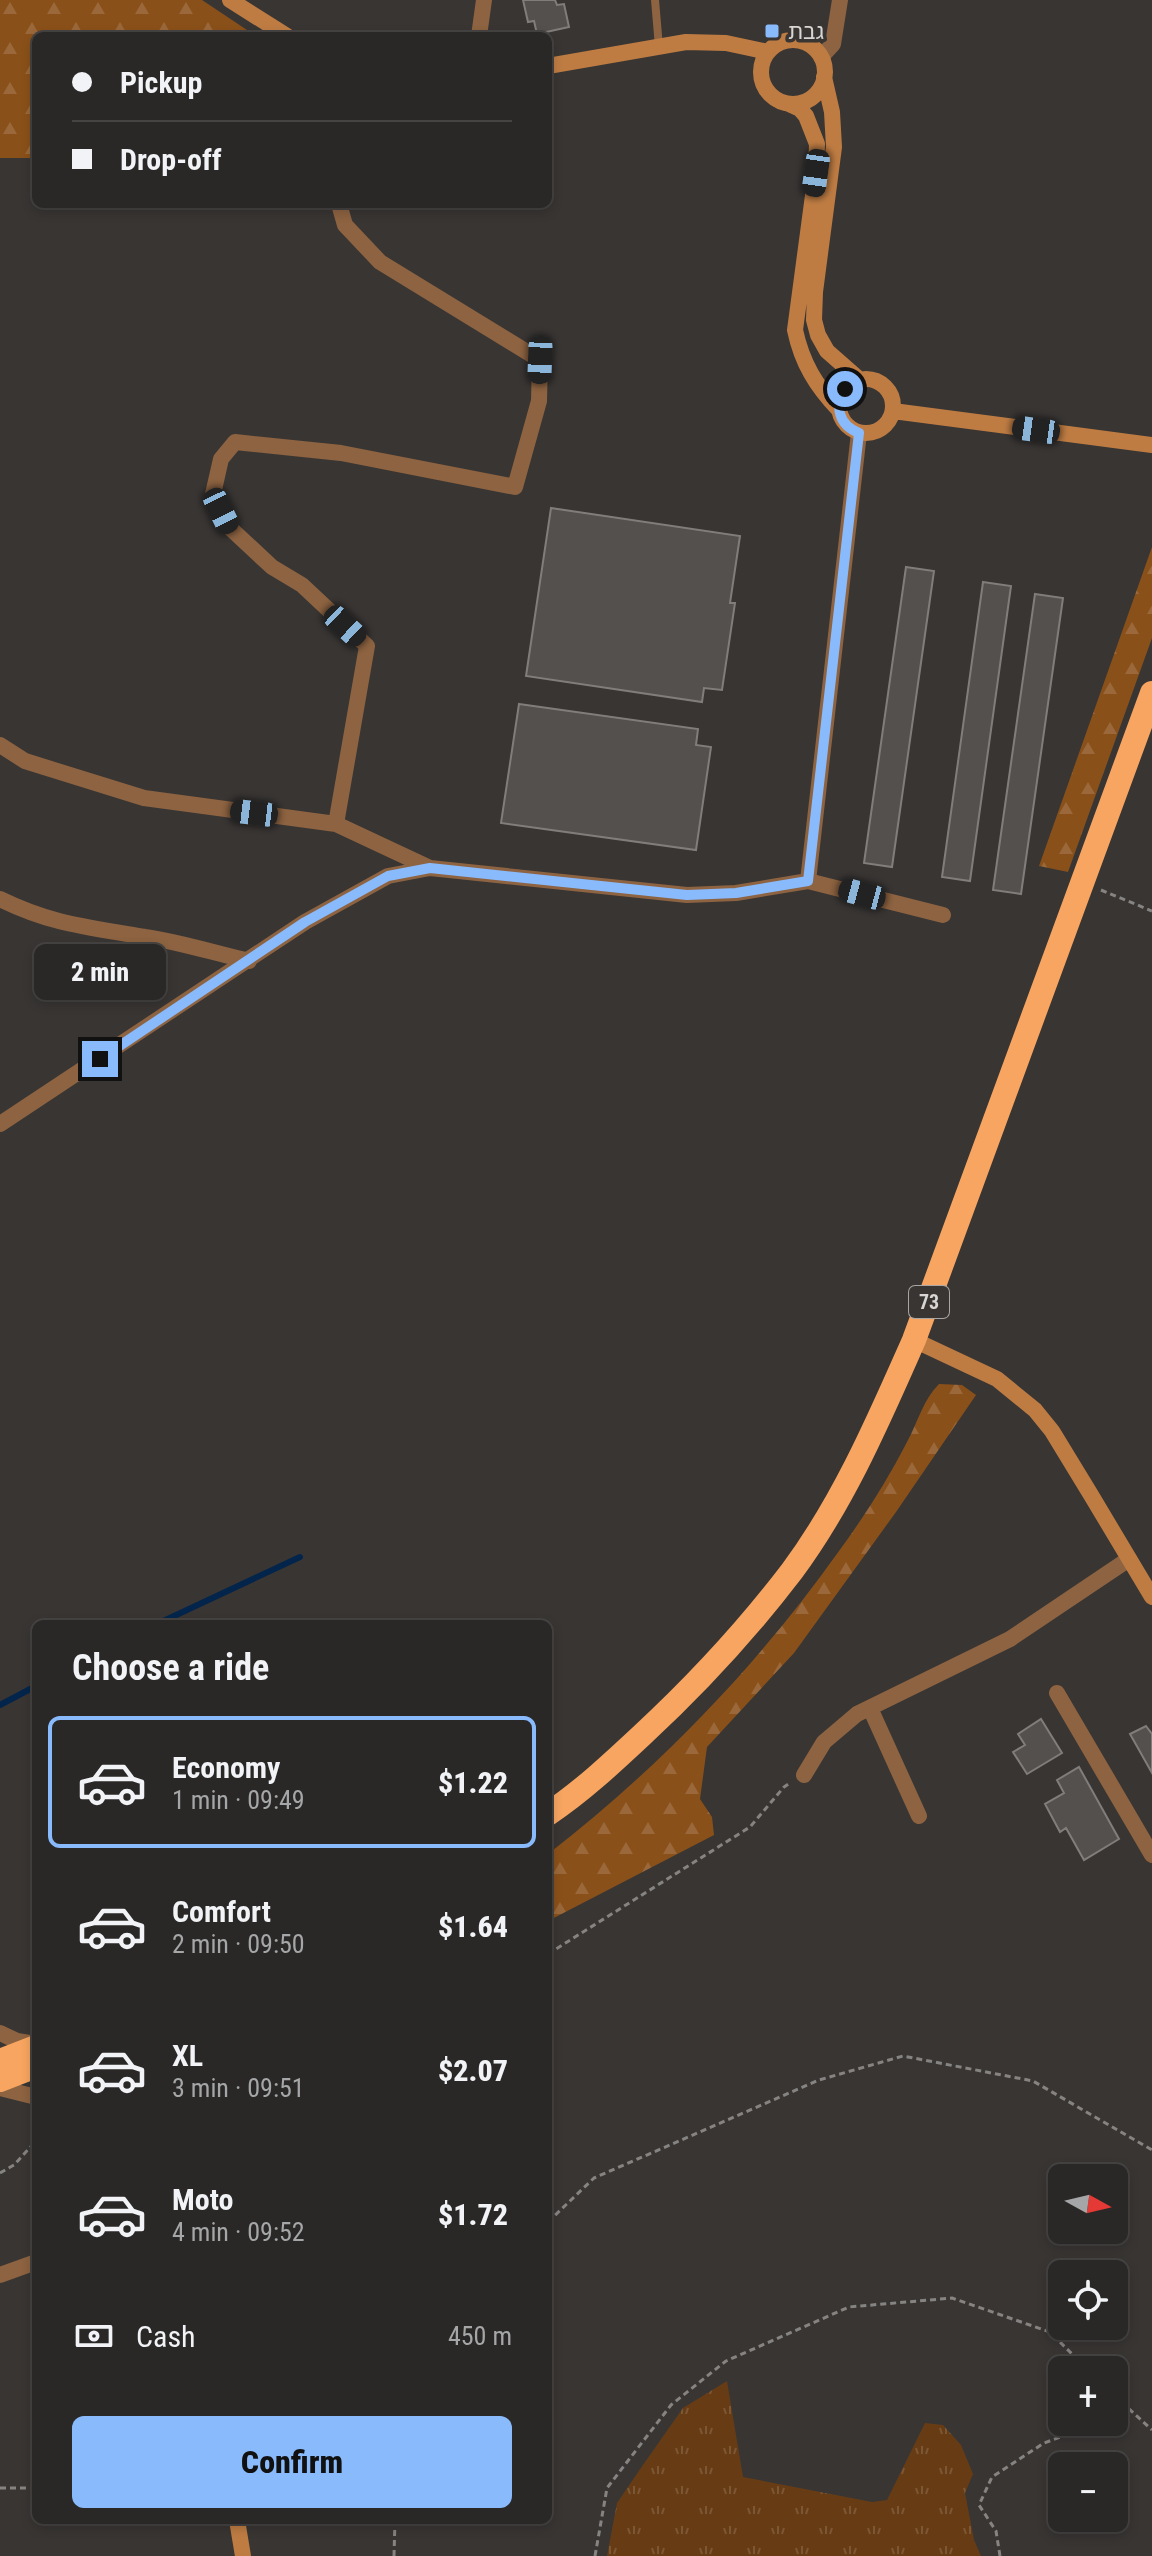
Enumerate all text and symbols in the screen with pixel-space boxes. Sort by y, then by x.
place label: גבת [788,19,824,44]
marker: גבת [763,22,781,40]
text: Pickup [120,65,202,100]
text: Drop-off [120,142,222,177]
car [801,148,831,198]
car [527,336,553,384]
route start [827,371,863,407]
car [1011,415,1061,445]
car [200,484,242,538]
car [319,601,371,651]
car [229,798,279,828]
car [836,876,888,912]
callout: 2 min [34,943,166,999]
text: 2 min [71,957,129,987]
route end [82,1041,118,1077]
road number: 73 [909,1286,949,1318]
text: Choose a ride [72,1647,269,1689]
icon: car [76,1746,148,1818]
text: Economy [172,1750,280,1785]
text: $1.22 [438,1765,508,1800]
text: 1 min · 09:49 [172,1785,305,1815]
icon: car [76,1890,148,1962]
text: Comfort [172,1894,271,1929]
text: $1.64 [438,1909,508,1944]
text: 2 min · 09:50 [172,1929,305,1959]
icon: car [76,2034,148,2106]
text: XL [172,2038,203,2073]
text: $2.07 [438,2053,508,2088]
text: 3 min · 09:51 [172,2073,305,2103]
north arrow [1048,2164,1128,2244]
map controls [1048,2164,1128,2532]
icon: car [76,2178,148,2250]
text: Moto [172,2182,233,2217]
text: $1.72 [438,2197,508,2232]
text: 4 min · 09:52 [172,2217,305,2247]
button: locate [1048,2260,1128,2340]
icon: cash [72,2314,116,2358]
text: Cash [136,2319,196,2354]
text: 450 m [448,2321,512,2351]
button: + [1048,2356,1128,2436]
button: Confirm [72,2416,512,2508]
button: − [1048,2452,1128,2532]

